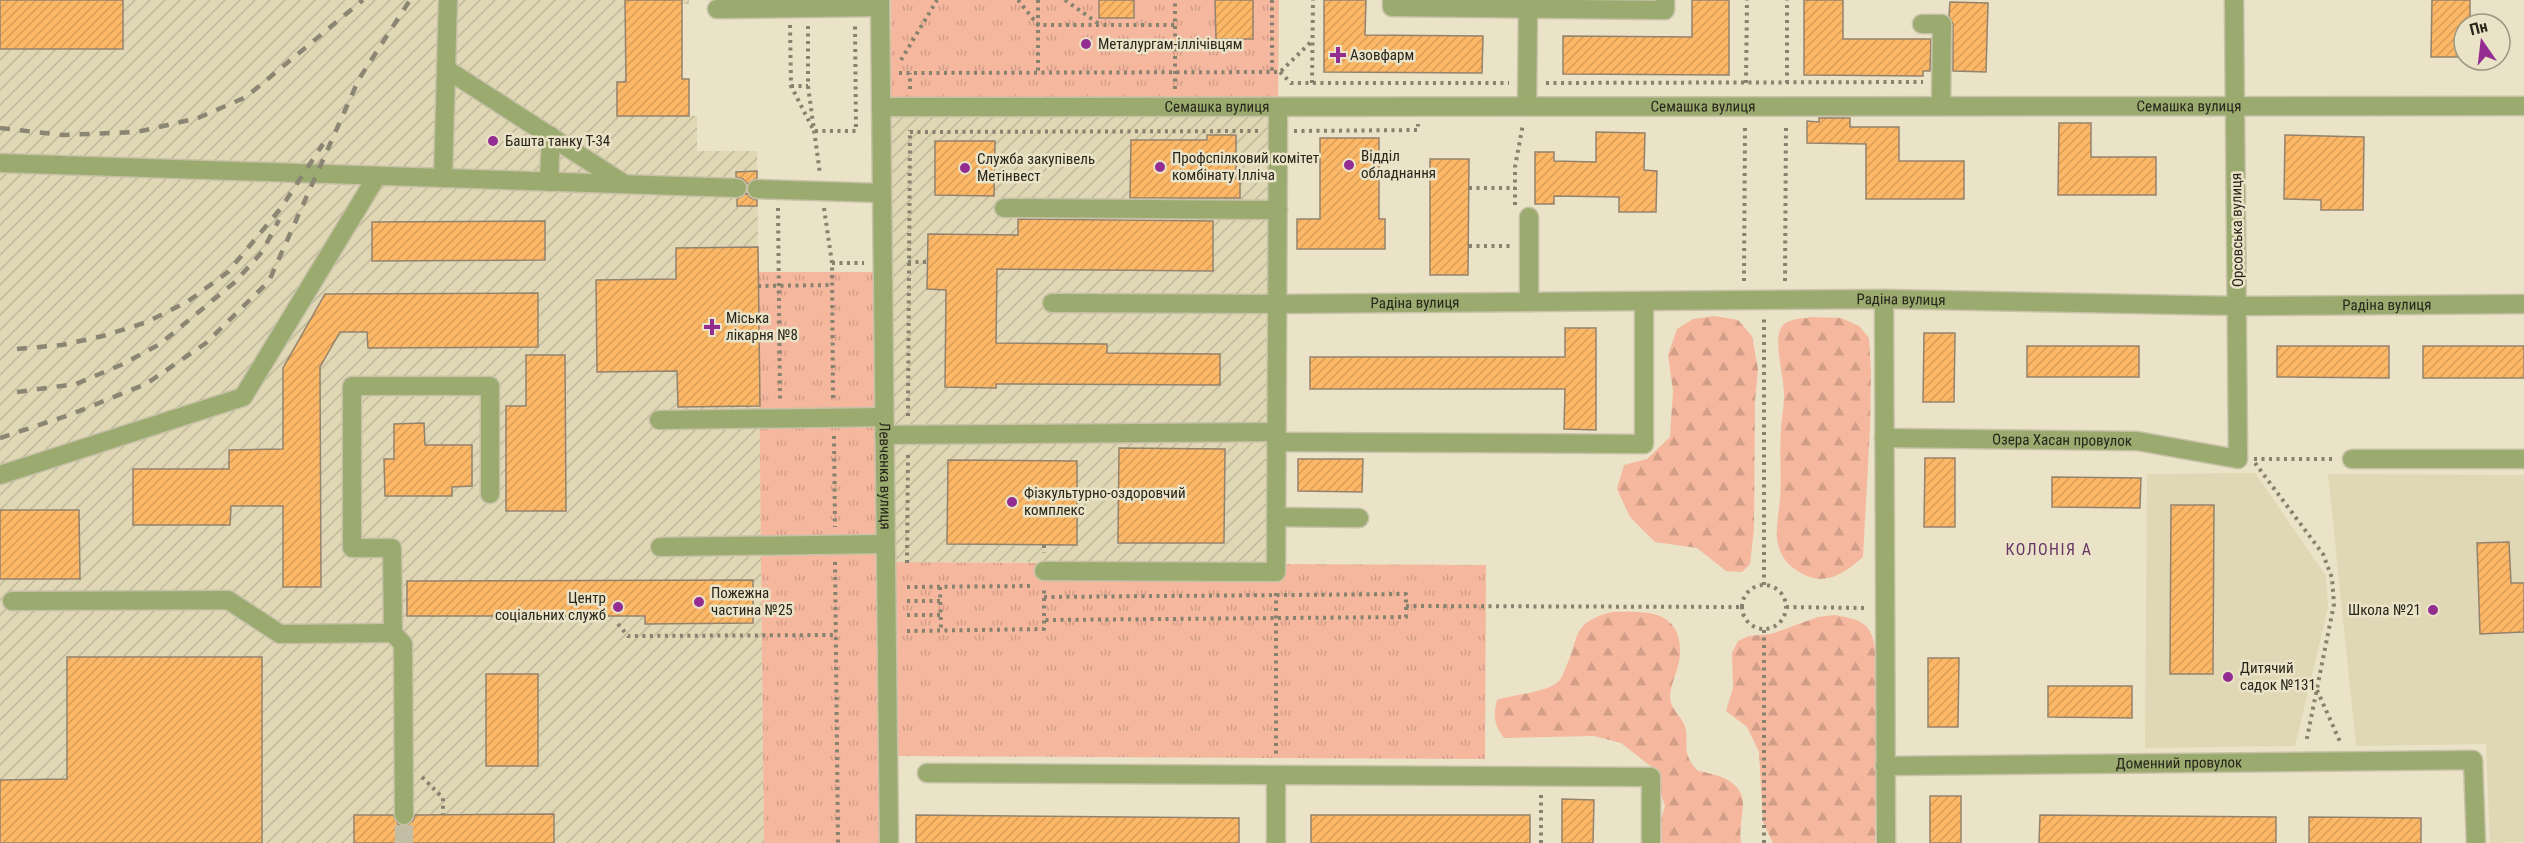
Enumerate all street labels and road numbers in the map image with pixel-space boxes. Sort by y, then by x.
street label: Семашка вулиця [1651,97,1755,116]
street label: Семашка вулиця [2137,97,2241,115]
street label: Семашка вулиця [1165,98,1269,116]
street label: Орсовська вулиця [2227,173,2247,287]
street label: Радіна вулиця [1856,290,1946,309]
street label: Радіна вулиця [1370,293,1460,312]
street label: Радіна вулиця [2342,296,2432,314]
street label: Левченка вулиця [876,422,895,530]
street label: Озера Хасан провулок [1992,430,2132,450]
street label: Доменний провулок [2116,753,2242,773]

